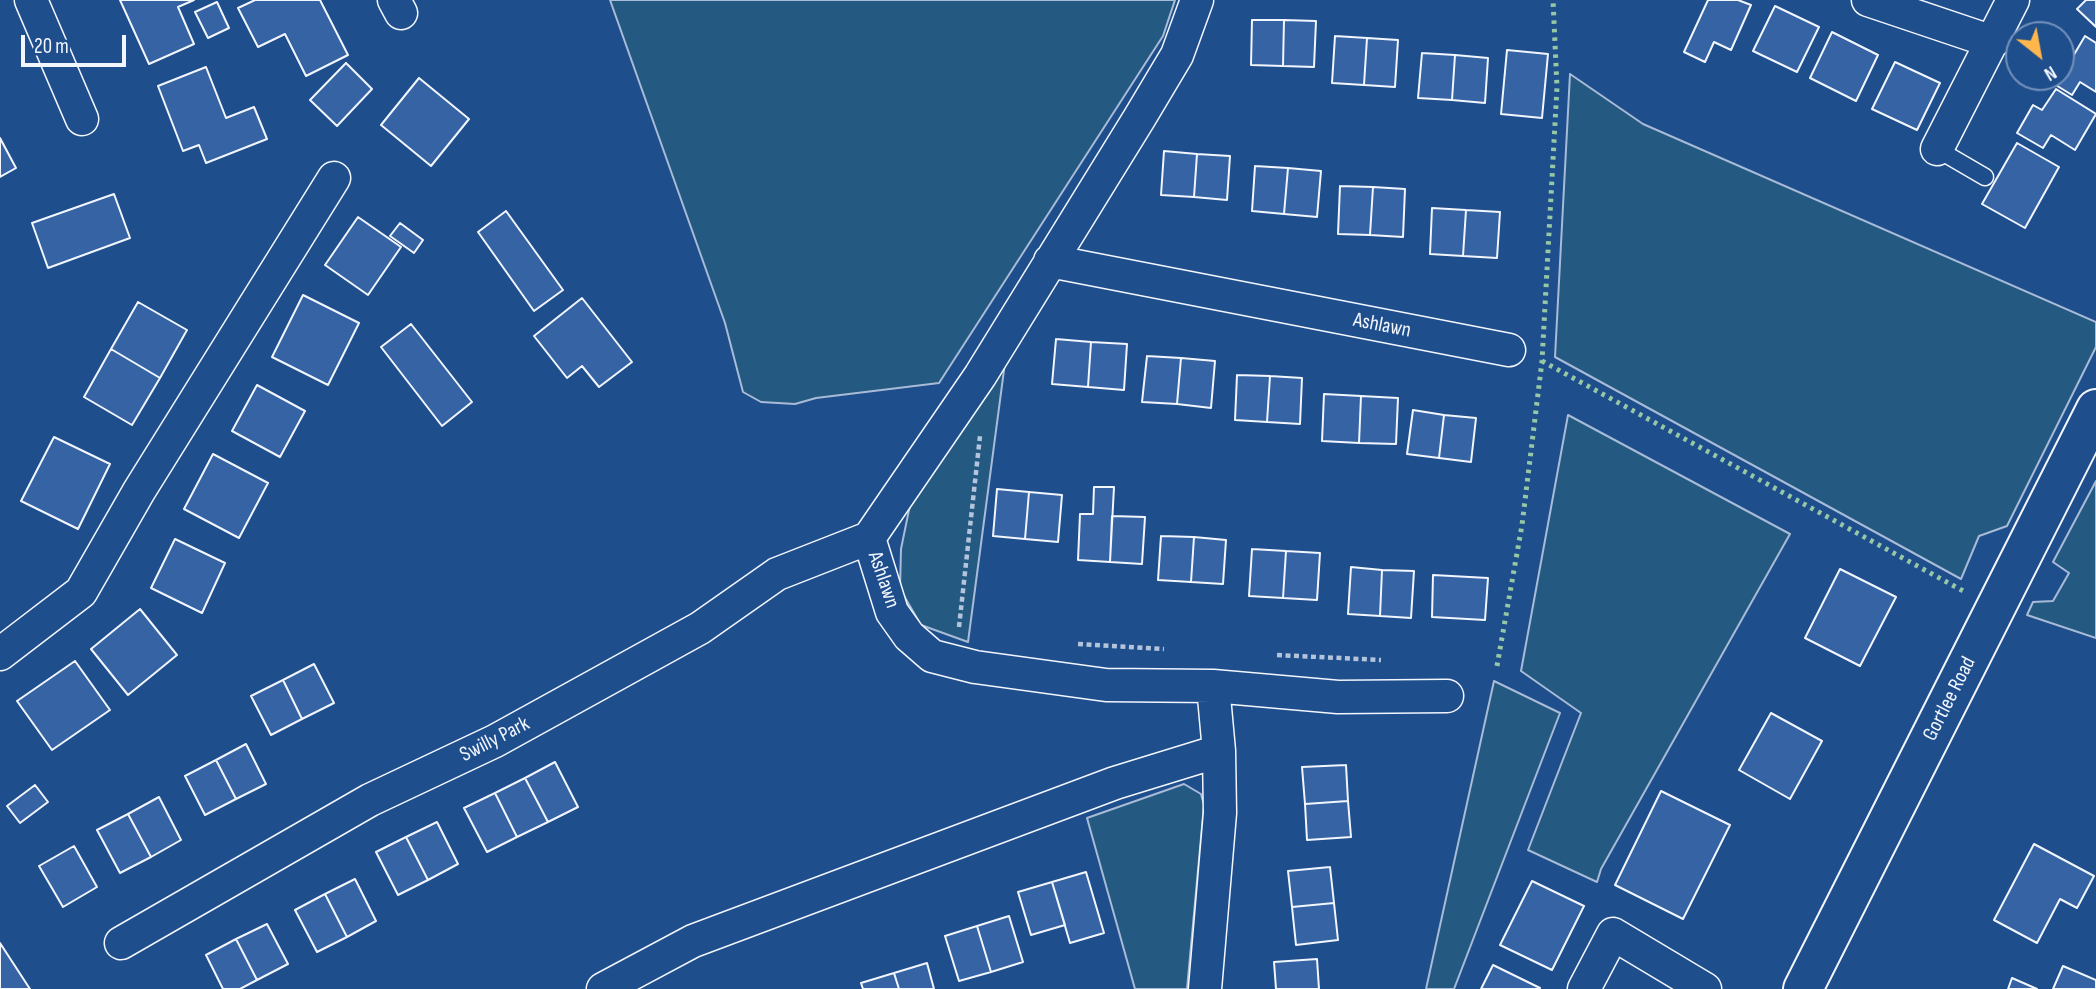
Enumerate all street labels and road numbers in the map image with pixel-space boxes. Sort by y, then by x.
street label: Ashlawn [1351,308,1413,344]
street label: Ashlawn [862,548,904,612]
street label: Gortlee Road [1918,653,1982,745]
street label: Swilly Park [456,712,534,768]

